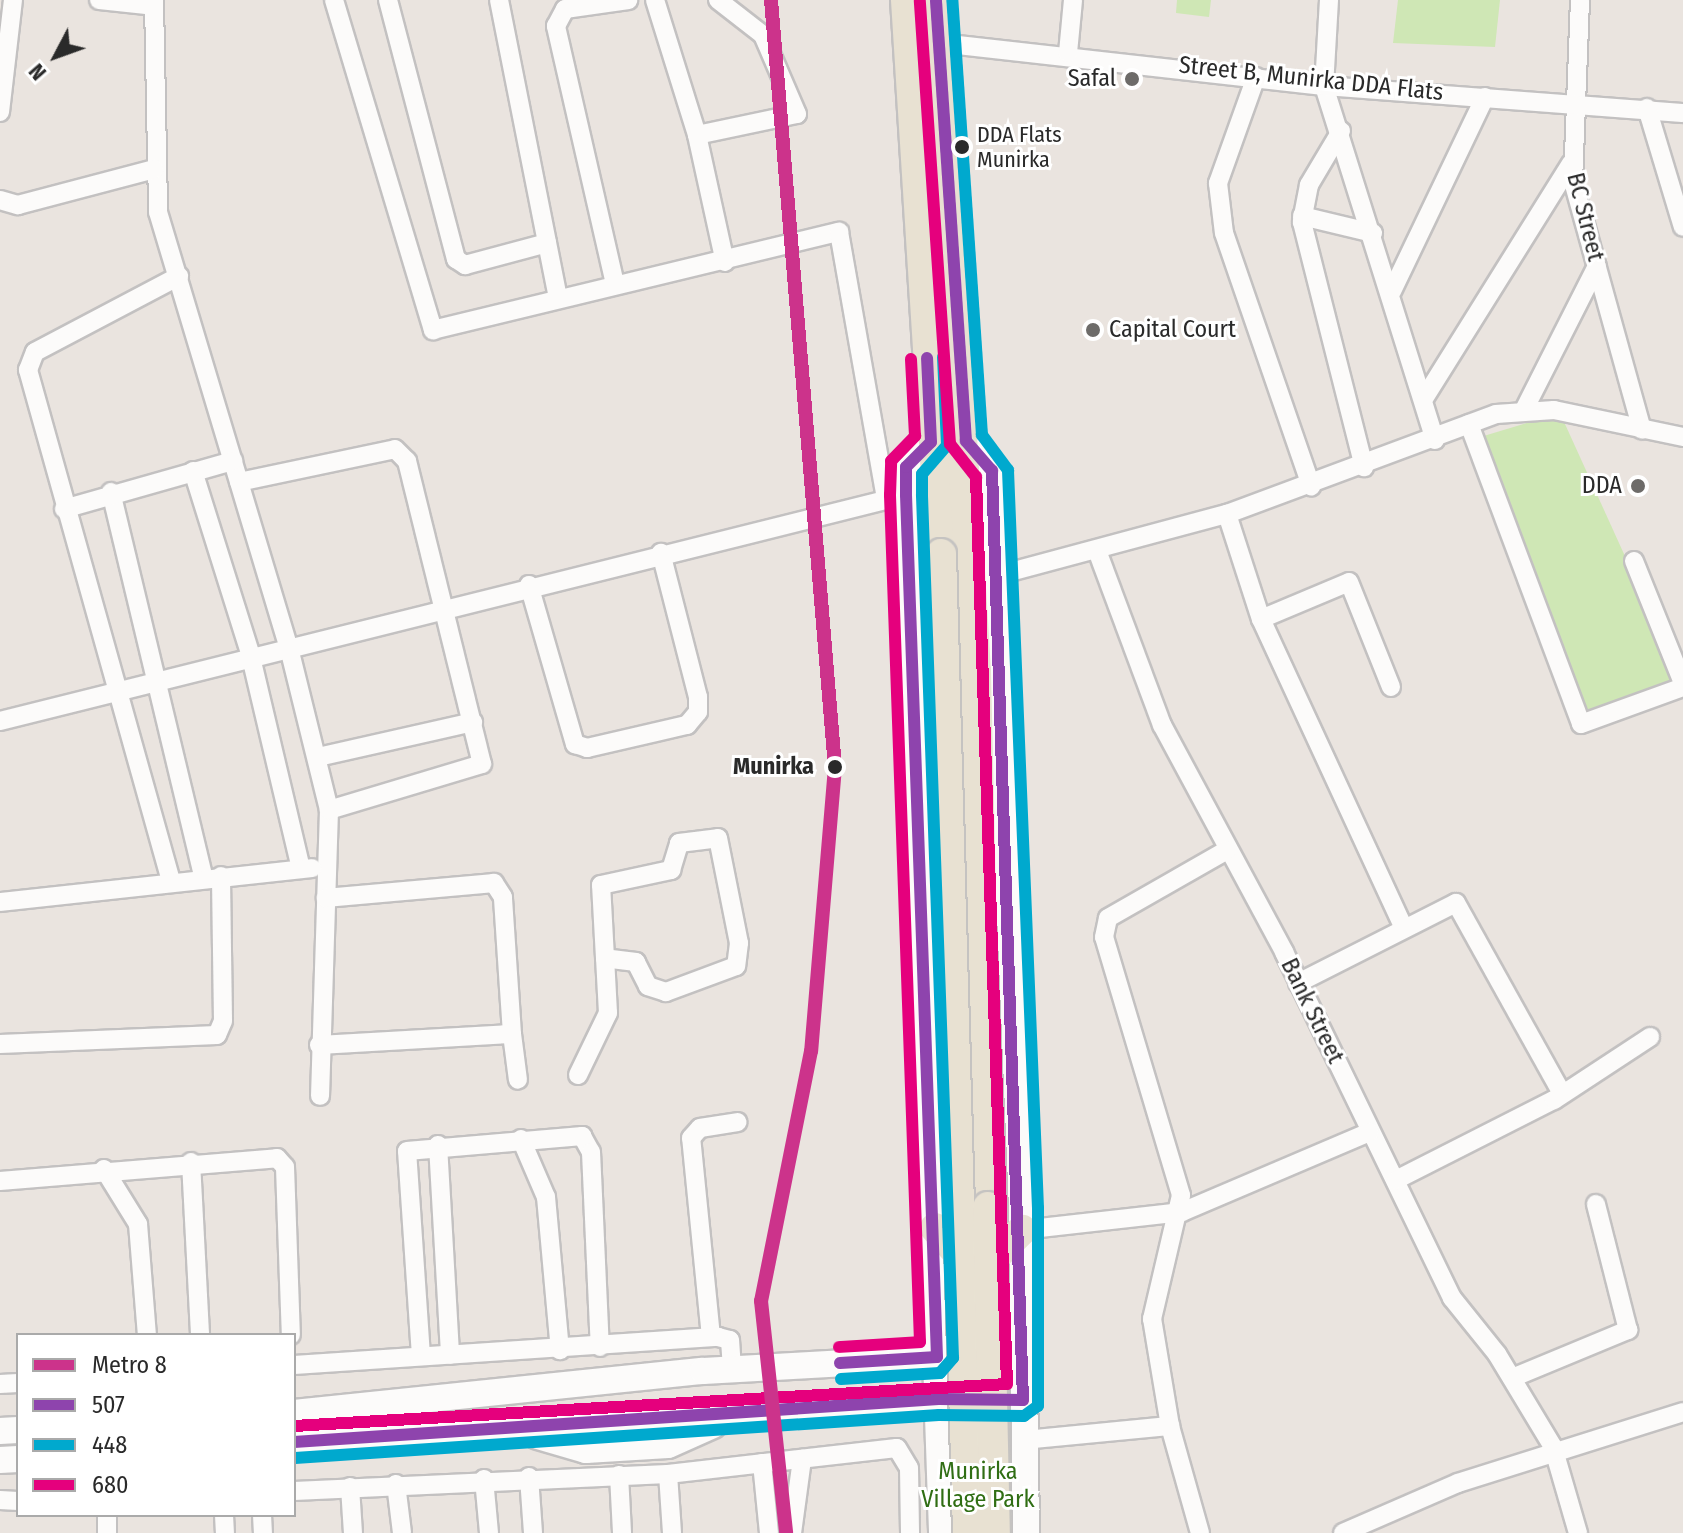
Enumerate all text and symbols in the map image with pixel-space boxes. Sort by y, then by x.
north arrow [16,16,96,96]
street label: Street B, Munirka DDA Flats [1177,51,1445,107]
text: N [23,58,52,86]
place label: Safal [1068,65,1116,93]
marker: Safal [1123,70,1141,88]
place label: DDA Flats Munirka [977,121,1062,172]
marker: DDA Flats Munirka [954,139,970,155]
street label: BC Street [1560,170,1610,264]
place label: Capital Court [1109,316,1236,344]
marker: Capital Court [1084,321,1102,339]
place label: DDA [1582,472,1622,500]
marker: DDA [1629,477,1647,495]
place label: Munirka [733,753,814,781]
marker: Munirka [821,753,849,781]
street label: Bank Street [1274,954,1350,1068]
legend [16,1333,296,1517]
text: Metro 8 [92,1351,167,1379]
text: 507 [92,1391,125,1419]
text: 448 [92,1431,127,1459]
park label: Munirka Village Park [921,1458,1035,1514]
text: 680 [92,1471,128,1499]

